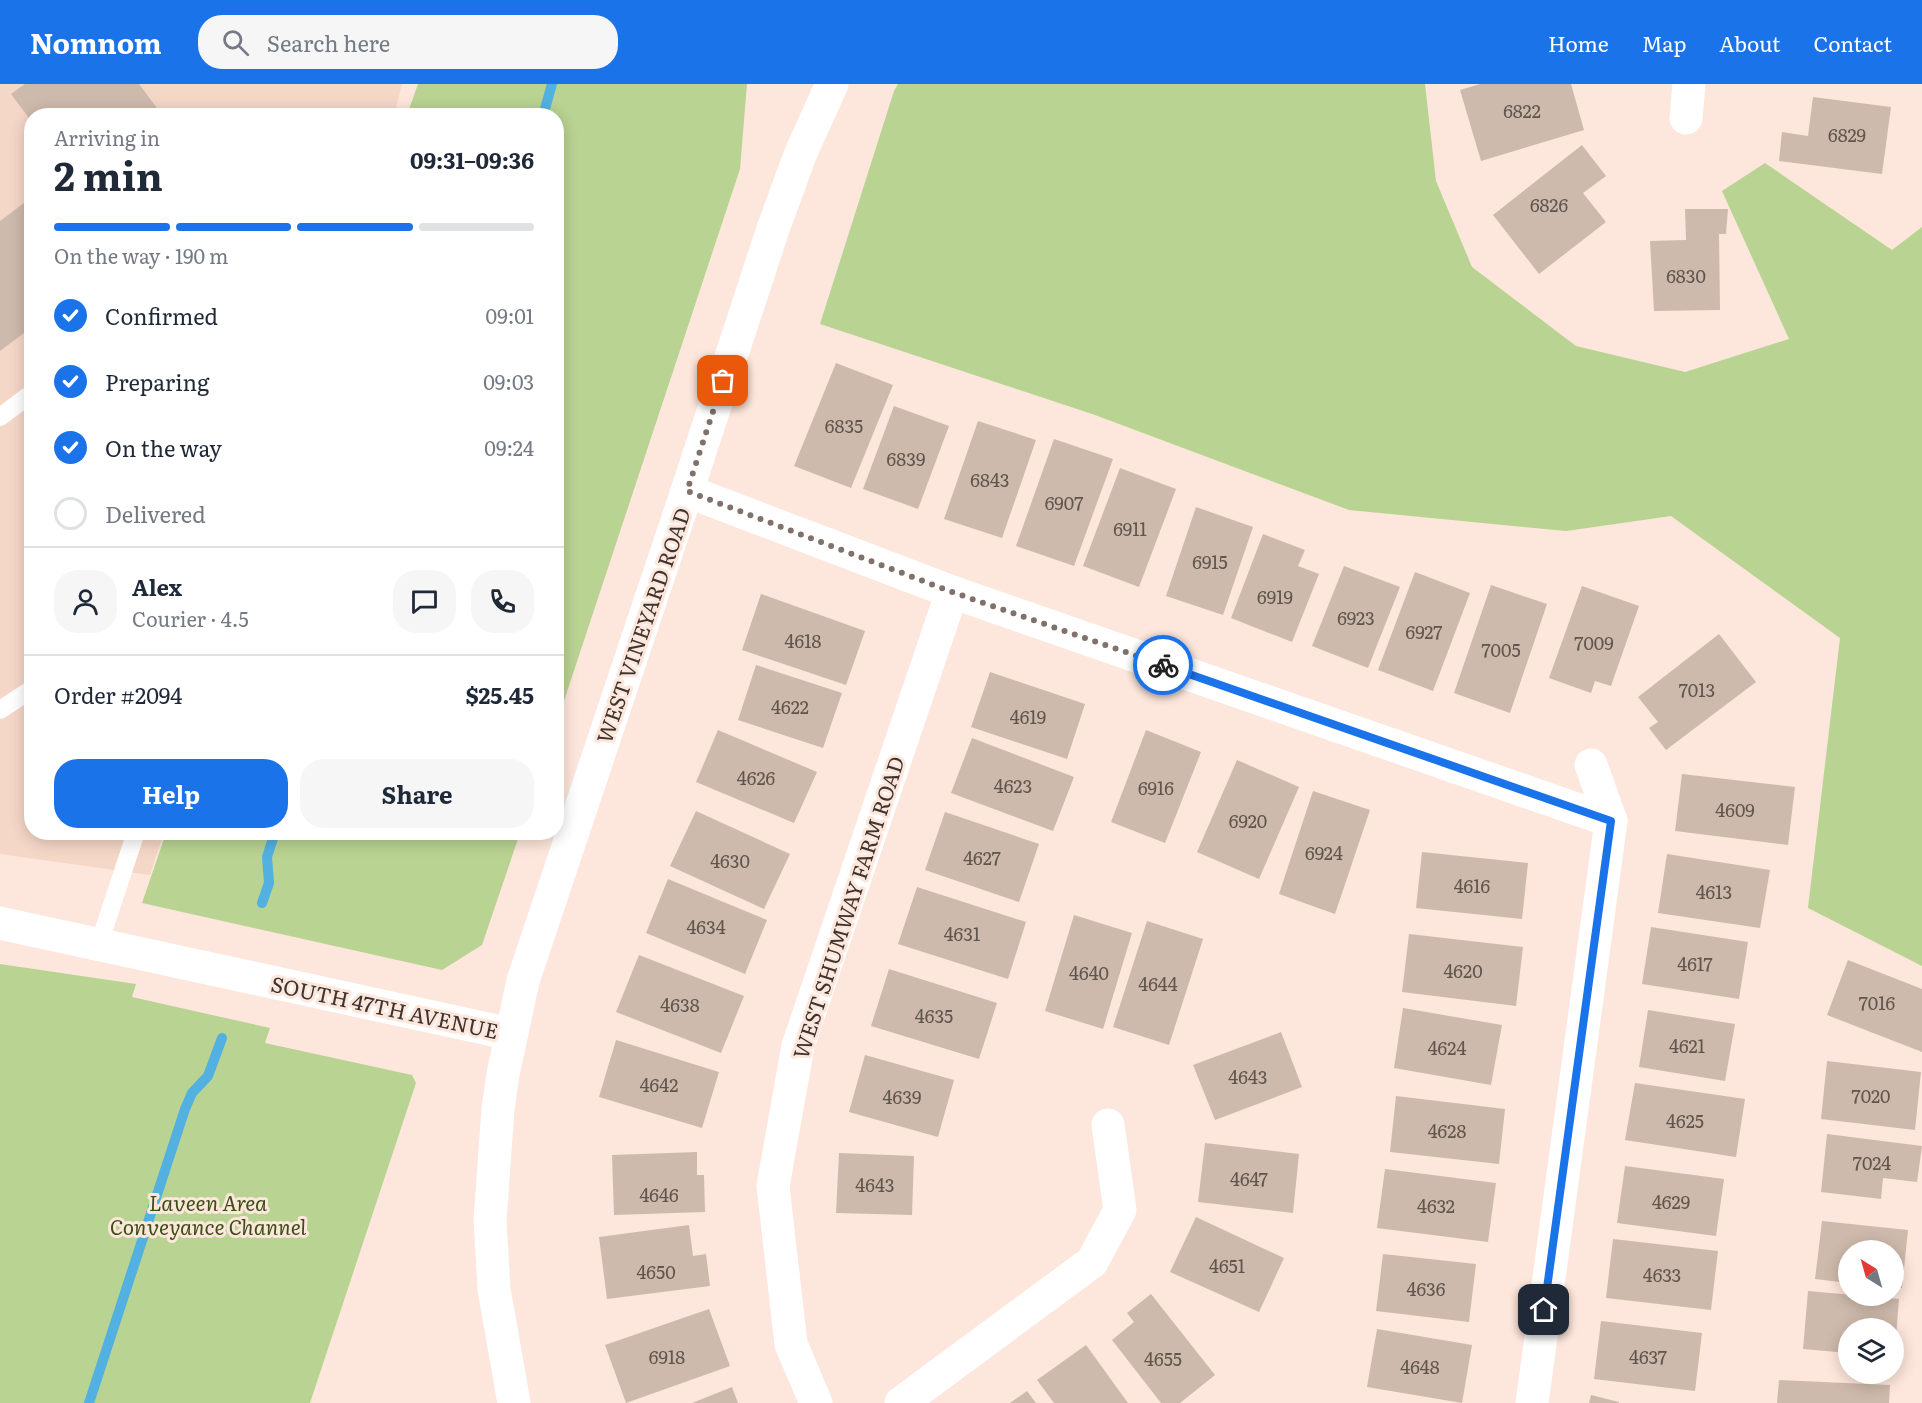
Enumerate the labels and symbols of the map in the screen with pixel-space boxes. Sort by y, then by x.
house number: 6822 [1503,97,1541,124]
house number: 6829 [1828,121,1866,148]
house number: 6826 [1530,191,1568,218]
house number: 6830 [1666,262,1706,289]
pin [697,355,748,406]
house number: 6835 [825,412,863,439]
house number: 6839 [887,445,925,472]
house number: 6843 [970,466,1010,493]
house number: 6907 [1045,489,1083,516]
street label: WEST VINEYARD ROAD [587,503,697,747]
house number: 6911 [1113,515,1147,542]
house number: 6915 [1192,548,1228,575]
house number: 6919 [1257,583,1293,610]
house number: 6923 [1337,604,1375,631]
house number: 6927 [1406,618,1442,645]
house number: 4618 [785,627,821,654]
house number: 7009 [1574,629,1614,656]
courier [1133,635,1193,695]
house number: 7005 [1481,636,1521,663]
house number: 7013 [1679,676,1715,703]
house number: 4622 [771,693,809,720]
house number: 4619 [1010,703,1046,730]
street label: WEST SHUMWAY FARM ROAD [783,752,911,1062]
house number: 4626 [737,764,776,791]
house number: 4623 [994,772,1032,799]
house number: 6916 [1138,774,1174,801]
house number: 4609 [1715,796,1755,823]
house number: 6920 [1229,807,1267,834]
house number: 6924 [1305,839,1343,866]
house number: 4627 [963,844,1001,871]
house number: 4630 [710,847,750,874]
house number: 4616 [1454,872,1491,899]
house number: 4613 [1696,878,1732,905]
house number: 4634 [686,913,726,940]
house number: 4631 [944,920,980,947]
house number: 4617 [1677,950,1713,977]
house number: 4620 [1443,957,1483,984]
house number: 4640 [1069,959,1109,986]
street label: SOUTH 47TH AVENUE [269,967,501,1045]
house number: 4644 [1138,970,1178,997]
house number: 7016 [1859,989,1896,1016]
house number: 4638 [660,991,700,1018]
house number: 4635 [915,1002,953,1029]
house number: 4621 [1669,1032,1705,1059]
house number: 4624 [1428,1034,1466,1061]
house number: 4643 [1228,1063,1268,1090]
house number: 4642 [640,1071,678,1098]
house number: 7020 [1852,1082,1890,1109]
house number: 4639 [883,1083,921,1110]
house number: 4625 [1666,1107,1704,1134]
house number: 4628 [1428,1117,1466,1144]
house number: 7024 [1853,1149,1891,1176]
house number: 4647 [1230,1165,1268,1192]
house number: 4643 [855,1171,895,1198]
house number: 4646 [639,1181,679,1208]
park label: Laveen Area Conveyance Channel [110,1186,306,1241]
house number: 4629 [1652,1188,1690,1215]
house number: 4632 [1417,1192,1455,1219]
north arrow [1838,1240,1904,1306]
house number: 4651 [1209,1252,1245,1279]
house number: 4650 [636,1258,676,1285]
house number: 4633 [1643,1261,1681,1288]
house number: 4636 [1406,1275,1446,1302]
pin [1518,1284,1569,1335]
house number: 6918 [649,1343,685,1370]
house number: 4637 [1629,1343,1667,1370]
house number: 4655 [1144,1345,1182,1372]
house number: 4648 [1400,1353,1440,1380]

